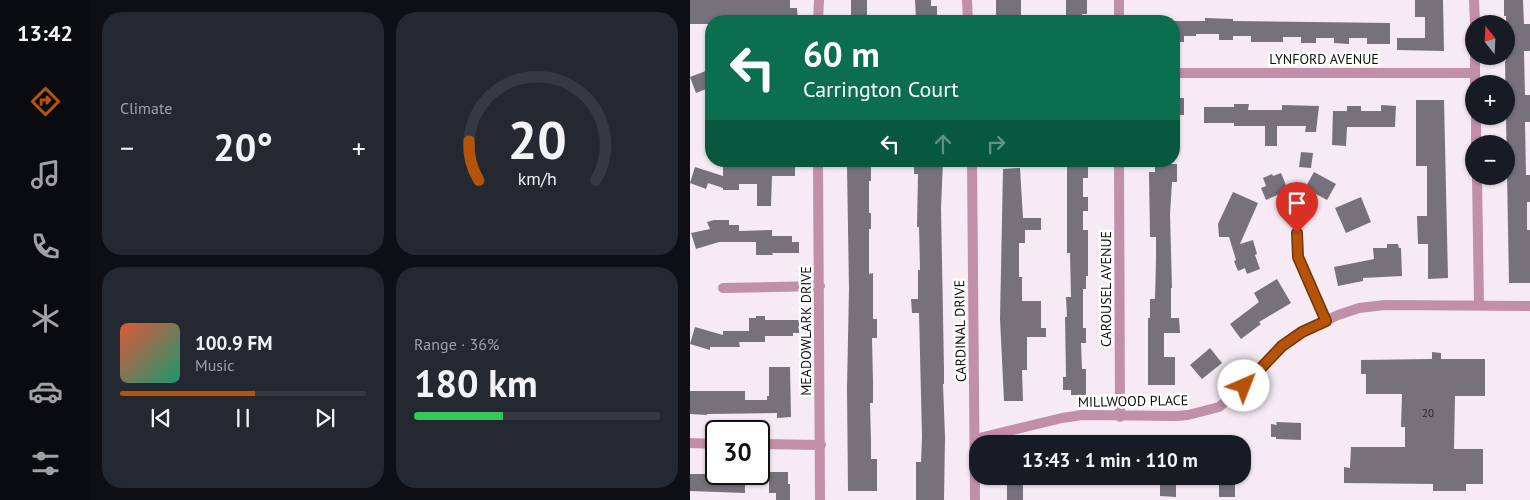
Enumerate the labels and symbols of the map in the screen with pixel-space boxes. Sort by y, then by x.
north arrow [1465,15,1515,65]
street label: LYNFORD AVENUE [1269,50,1379,68]
pin [1276,182,1318,233]
street label: CAROUSEL AVENUE [1097,231,1115,347]
street label: MEADOWLARK DRIVE [797,266,815,396]
street label: CARDINAL DRIVE [950,280,970,382]
position arrow [1217,359,1269,411]
street label: MILLWOOD PLACE [1078,391,1188,411]
house number: 20 [1422,406,1434,420]
speed limit sign: 30 [705,420,770,485]

